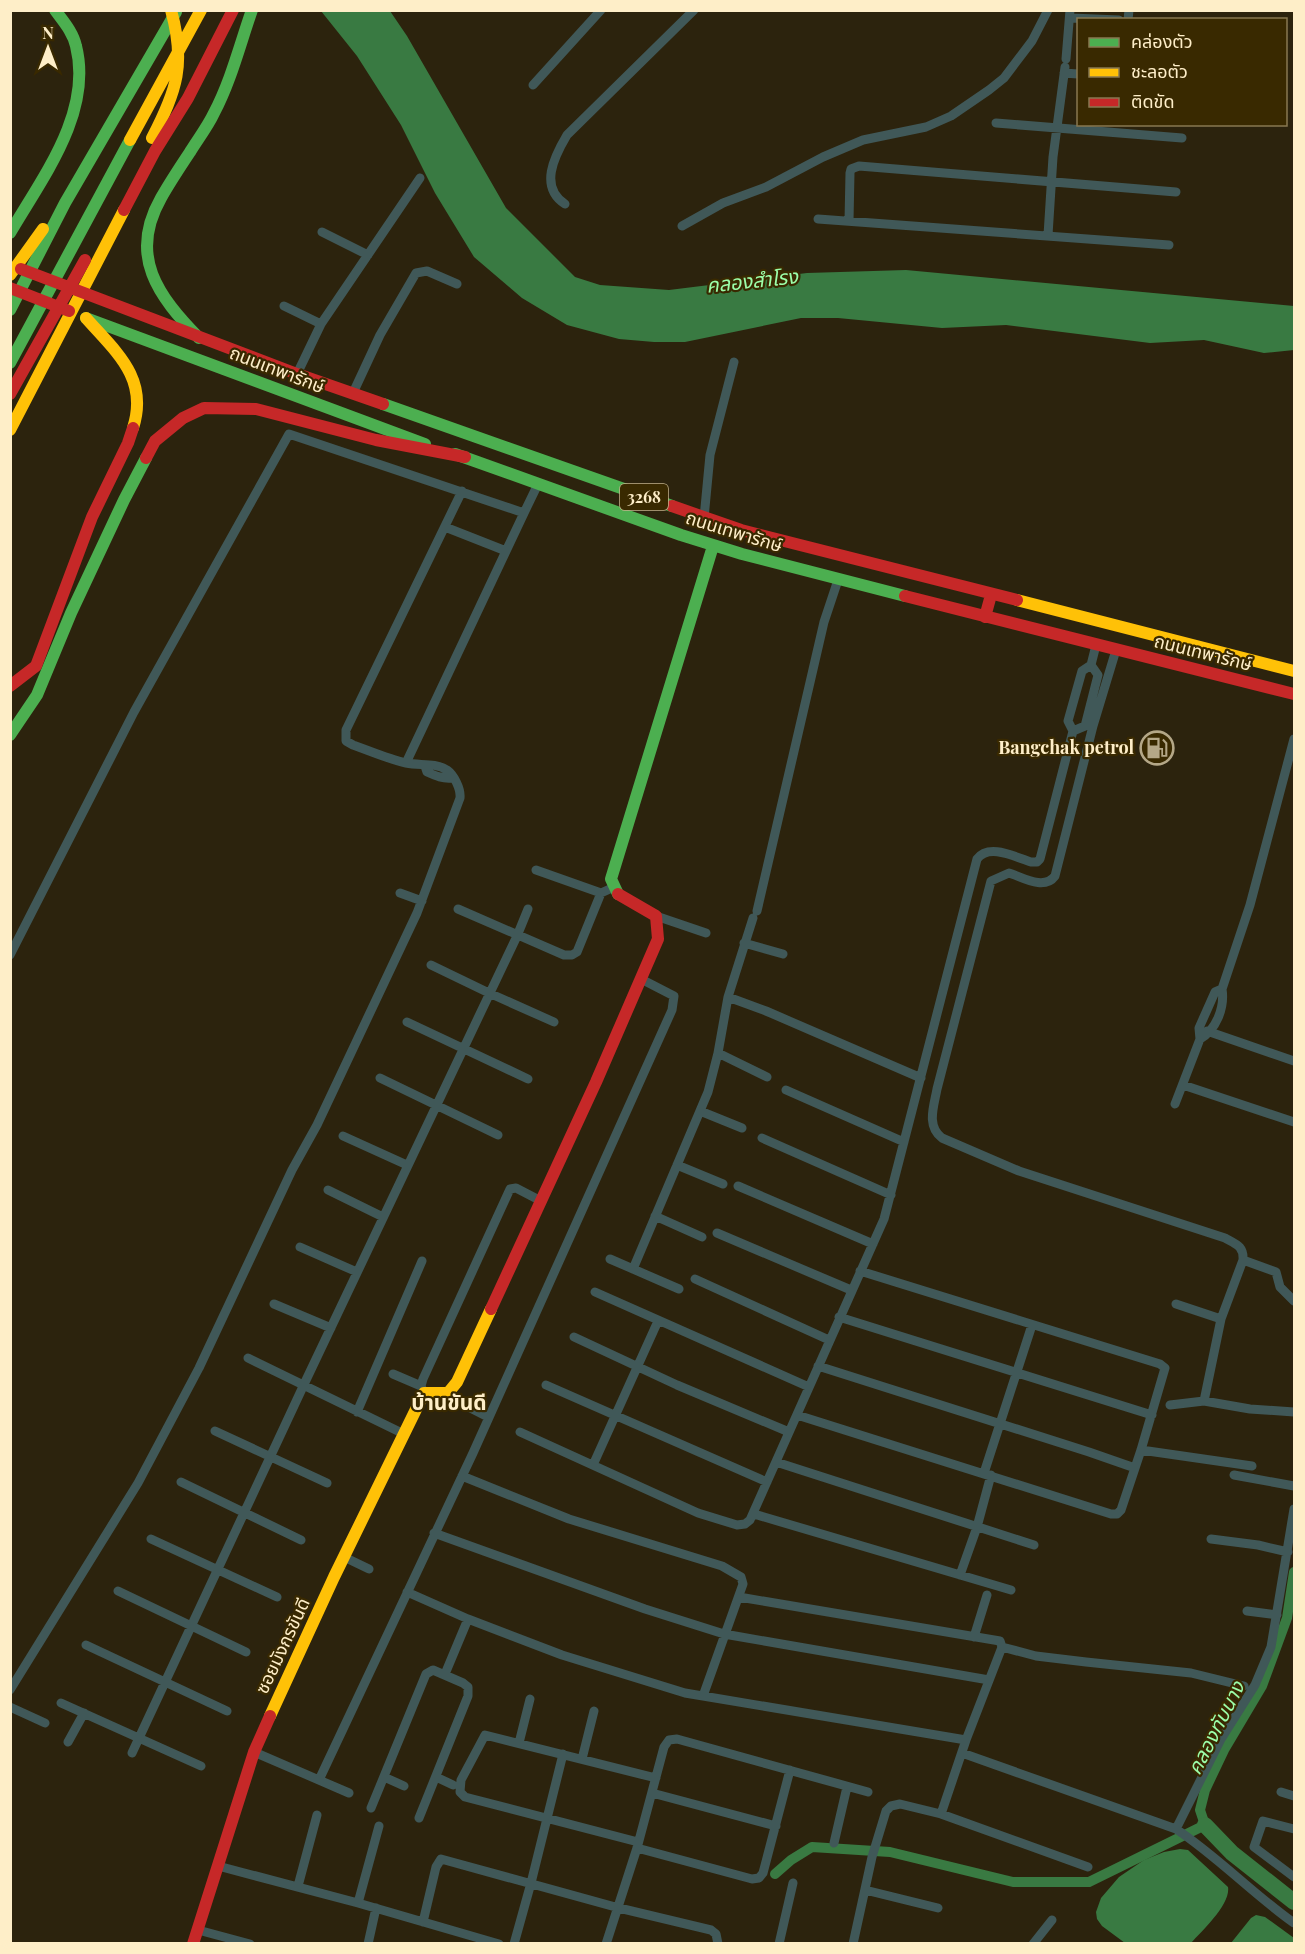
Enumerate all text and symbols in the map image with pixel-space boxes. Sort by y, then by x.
north arrow [18,18,78,78]
legend [1077,18,1287,126]
text: N [42,22,54,43]
text: คล่องตัว [1131,29,1193,53]
text: ชะลอตัว [1131,59,1188,83]
text: ติดขัด [1131,89,1174,113]
water label: คลองสำโรง [705,261,800,298]
street label: ถนนเทพารักษ์ [226,340,328,398]
road number: 3268 [620,484,668,510]
street label: ถนนเทพารักษ์ [683,505,786,557]
street label: ถนนเทพารักษ์ [1152,628,1255,676]
fuel station icon: Bangchak petrol [1139,730,1175,766]
place label: Bangchak petrol [998,735,1134,759]
district label: บ้านขันดี [411,1387,487,1415]
street label: ซอยมังกรขันดี [249,1594,315,1697]
water label: คลองทับนาง [1180,1675,1250,1779]

